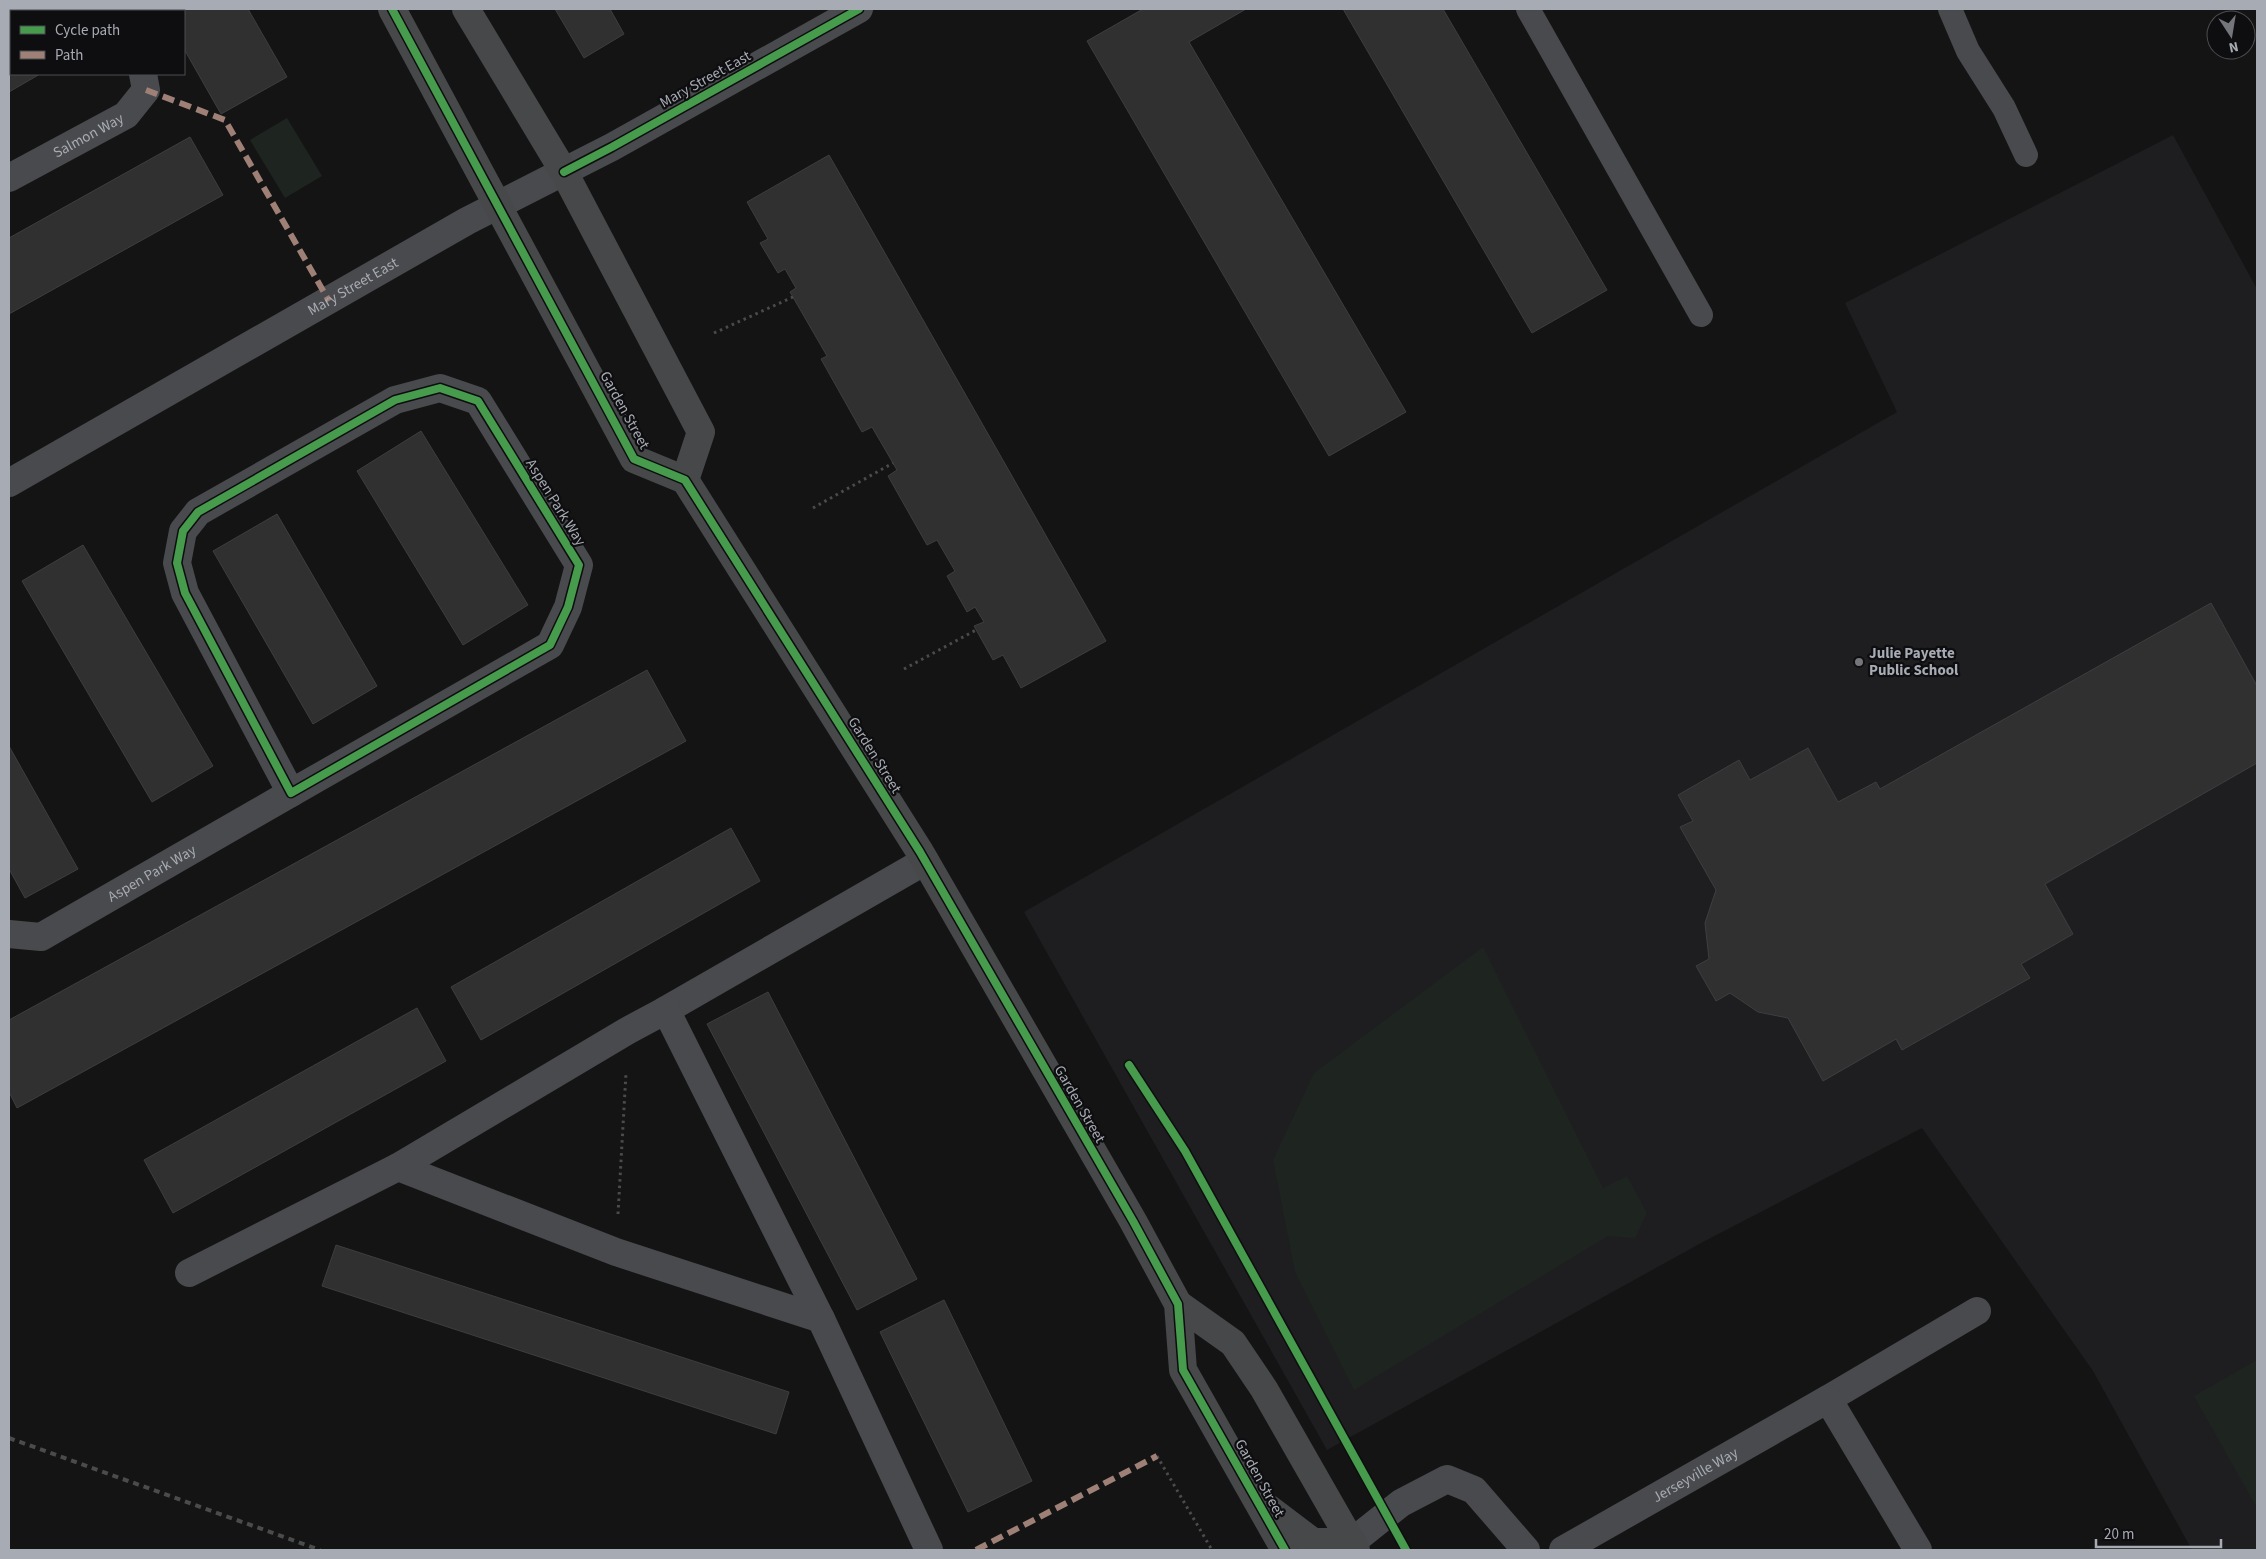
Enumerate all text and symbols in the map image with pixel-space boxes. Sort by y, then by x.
legend [10,10,185,75]
north arrow [2206,10,2256,60]
text: Cycle path [55,20,120,41]
text: N [2227,36,2240,57]
text: Path [55,45,83,66]
street label: Mary Street East [656,46,755,113]
street label: Salmon Way [49,108,128,163]
street label: Mary Street East [304,253,402,321]
street label: Garden Street [594,367,655,453]
street label: Aspen Park Way [520,455,591,550]
place label: Julie Payette Public School [1869,643,1959,681]
marker: Julie Payette Public School [1853,656,1865,668]
street label: Garden Street [843,713,906,797]
street label: Aspen Park Way [104,840,200,907]
street label: Garden Street [1049,1062,1110,1147]
street label: Garden Street [1229,1435,1290,1521]
street label: Jerseyville Way [1649,1442,1742,1508]
scale bar [2096,1516,2221,1548]
text: 20 m [2104,1524,2134,1545]

